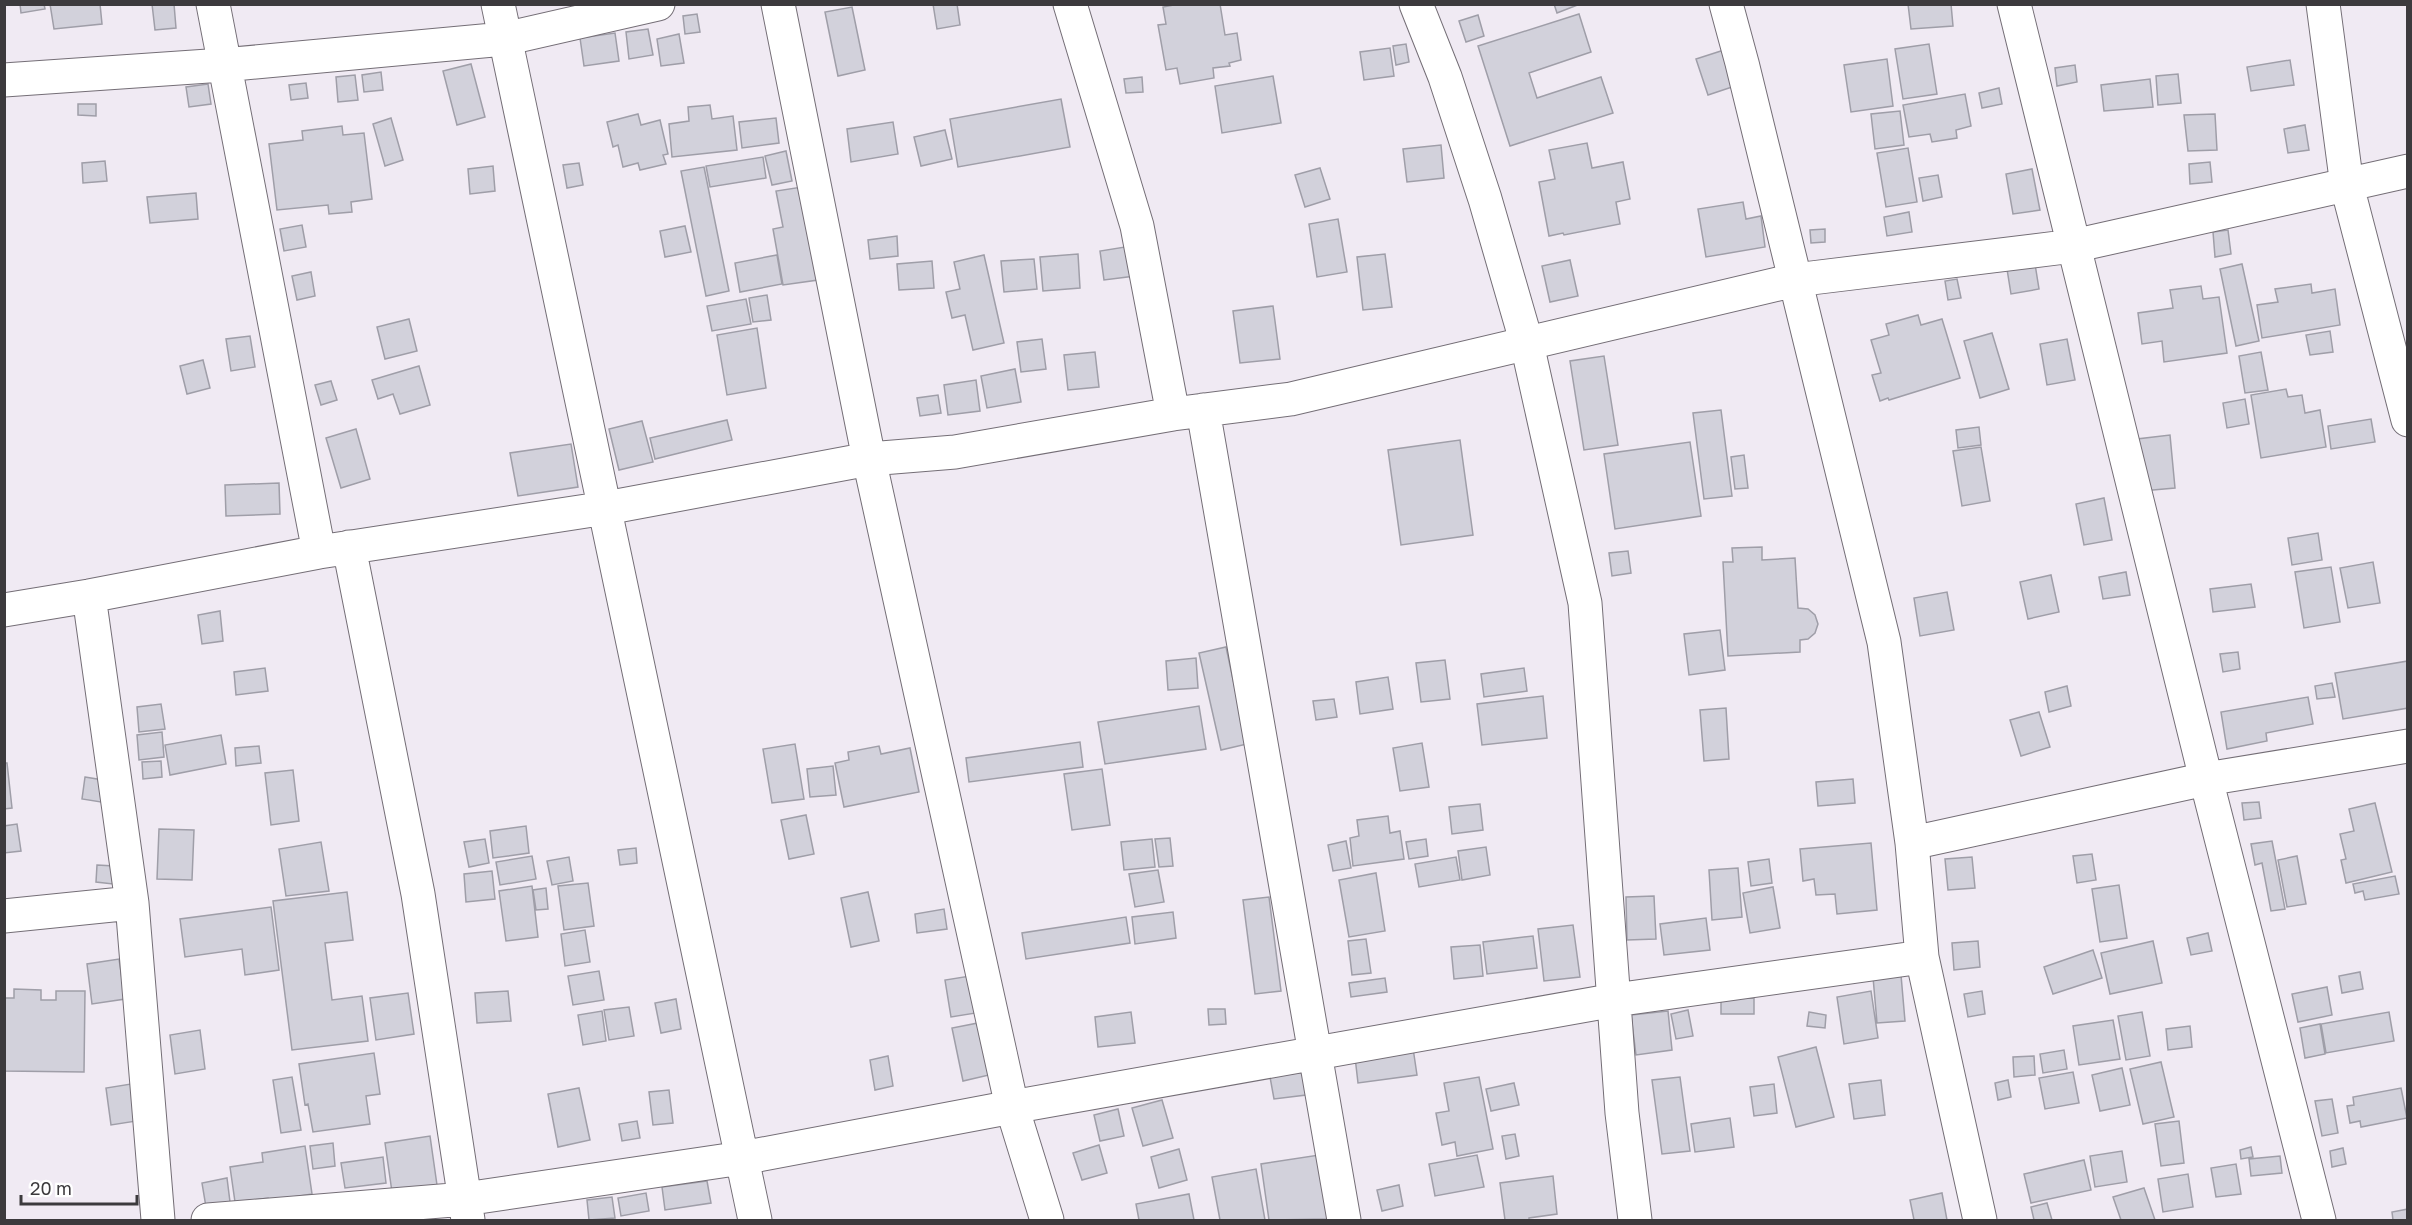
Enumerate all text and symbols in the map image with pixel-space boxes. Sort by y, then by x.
scale bar [21,1168,136,1206]
text: 20 m [30,1177,72,1199]

